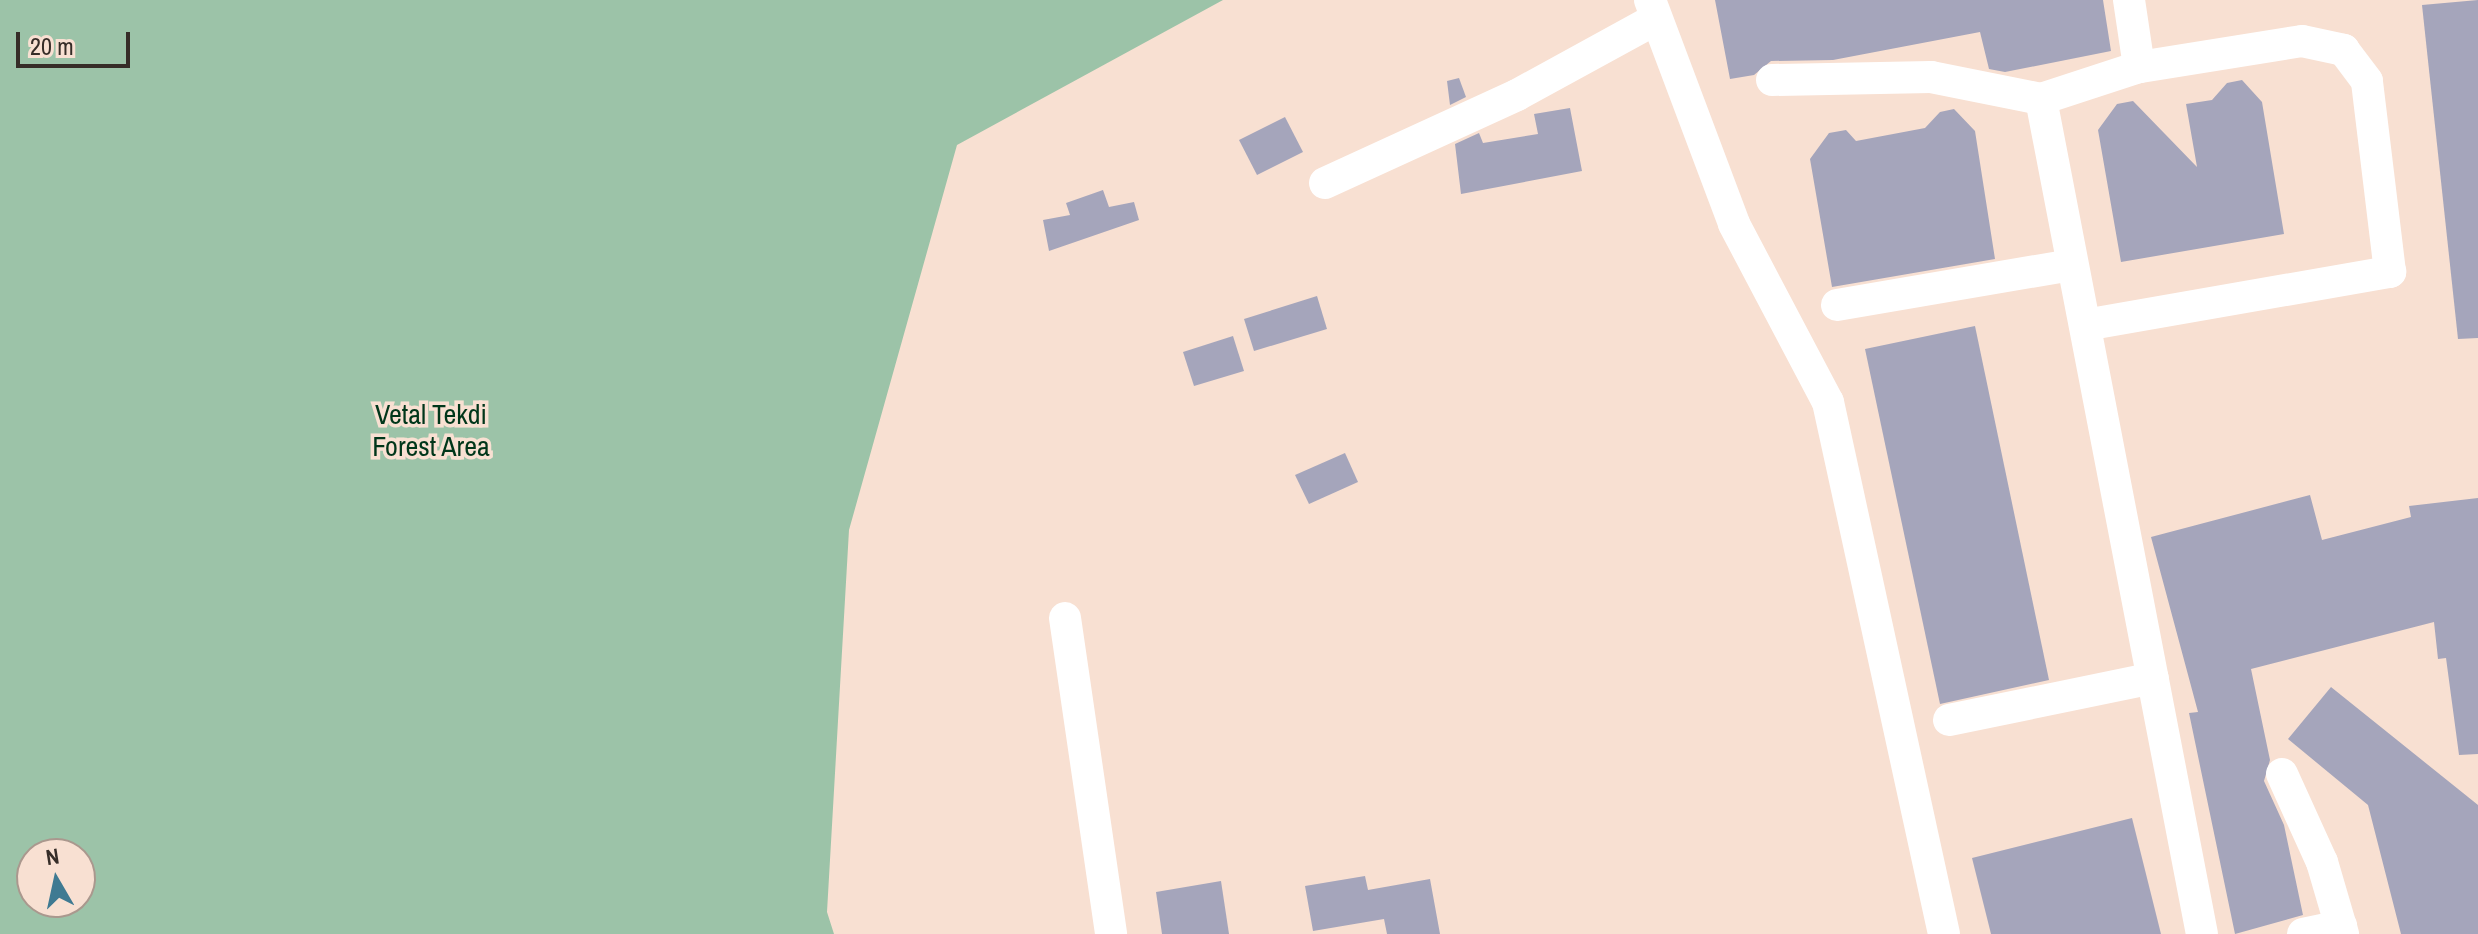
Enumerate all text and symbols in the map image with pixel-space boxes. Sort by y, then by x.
scale bar [20,16,134,66]
text: 20 m [30,30,74,62]
park label: Vetal Tekdi Forest Area [372,397,490,463]
north arrow [16,838,96,918]
text: N [44,840,61,872]

